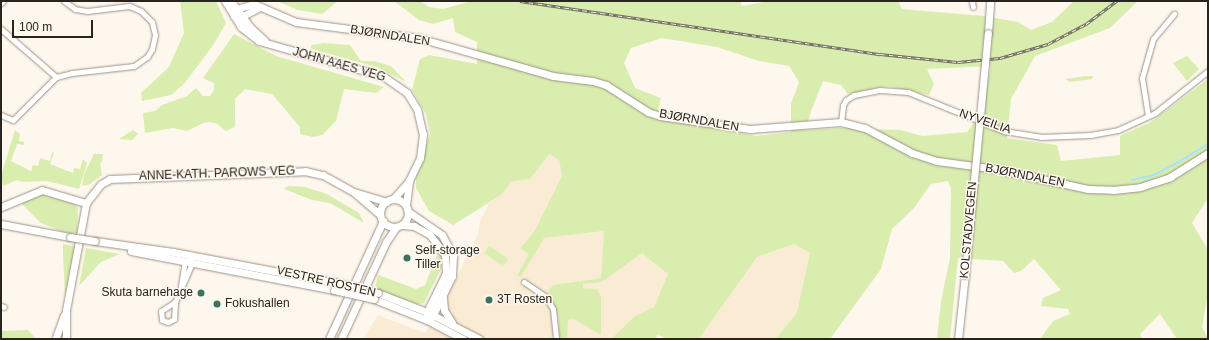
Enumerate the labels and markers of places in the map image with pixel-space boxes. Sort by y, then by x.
place label: Self-storage Tiller [415,244,480,272]
marker: Self-storage Tiller [402,253,412,263]
place label: Skuta barnehage [102,286,193,300]
marker: Skuta barnehage [196,288,206,298]
place label: 3T Rosten [497,293,552,307]
marker: 3T Rosten [484,295,494,305]
place label: Fokushallen [225,297,290,311]
marker: Fokushallen [212,299,222,309]

